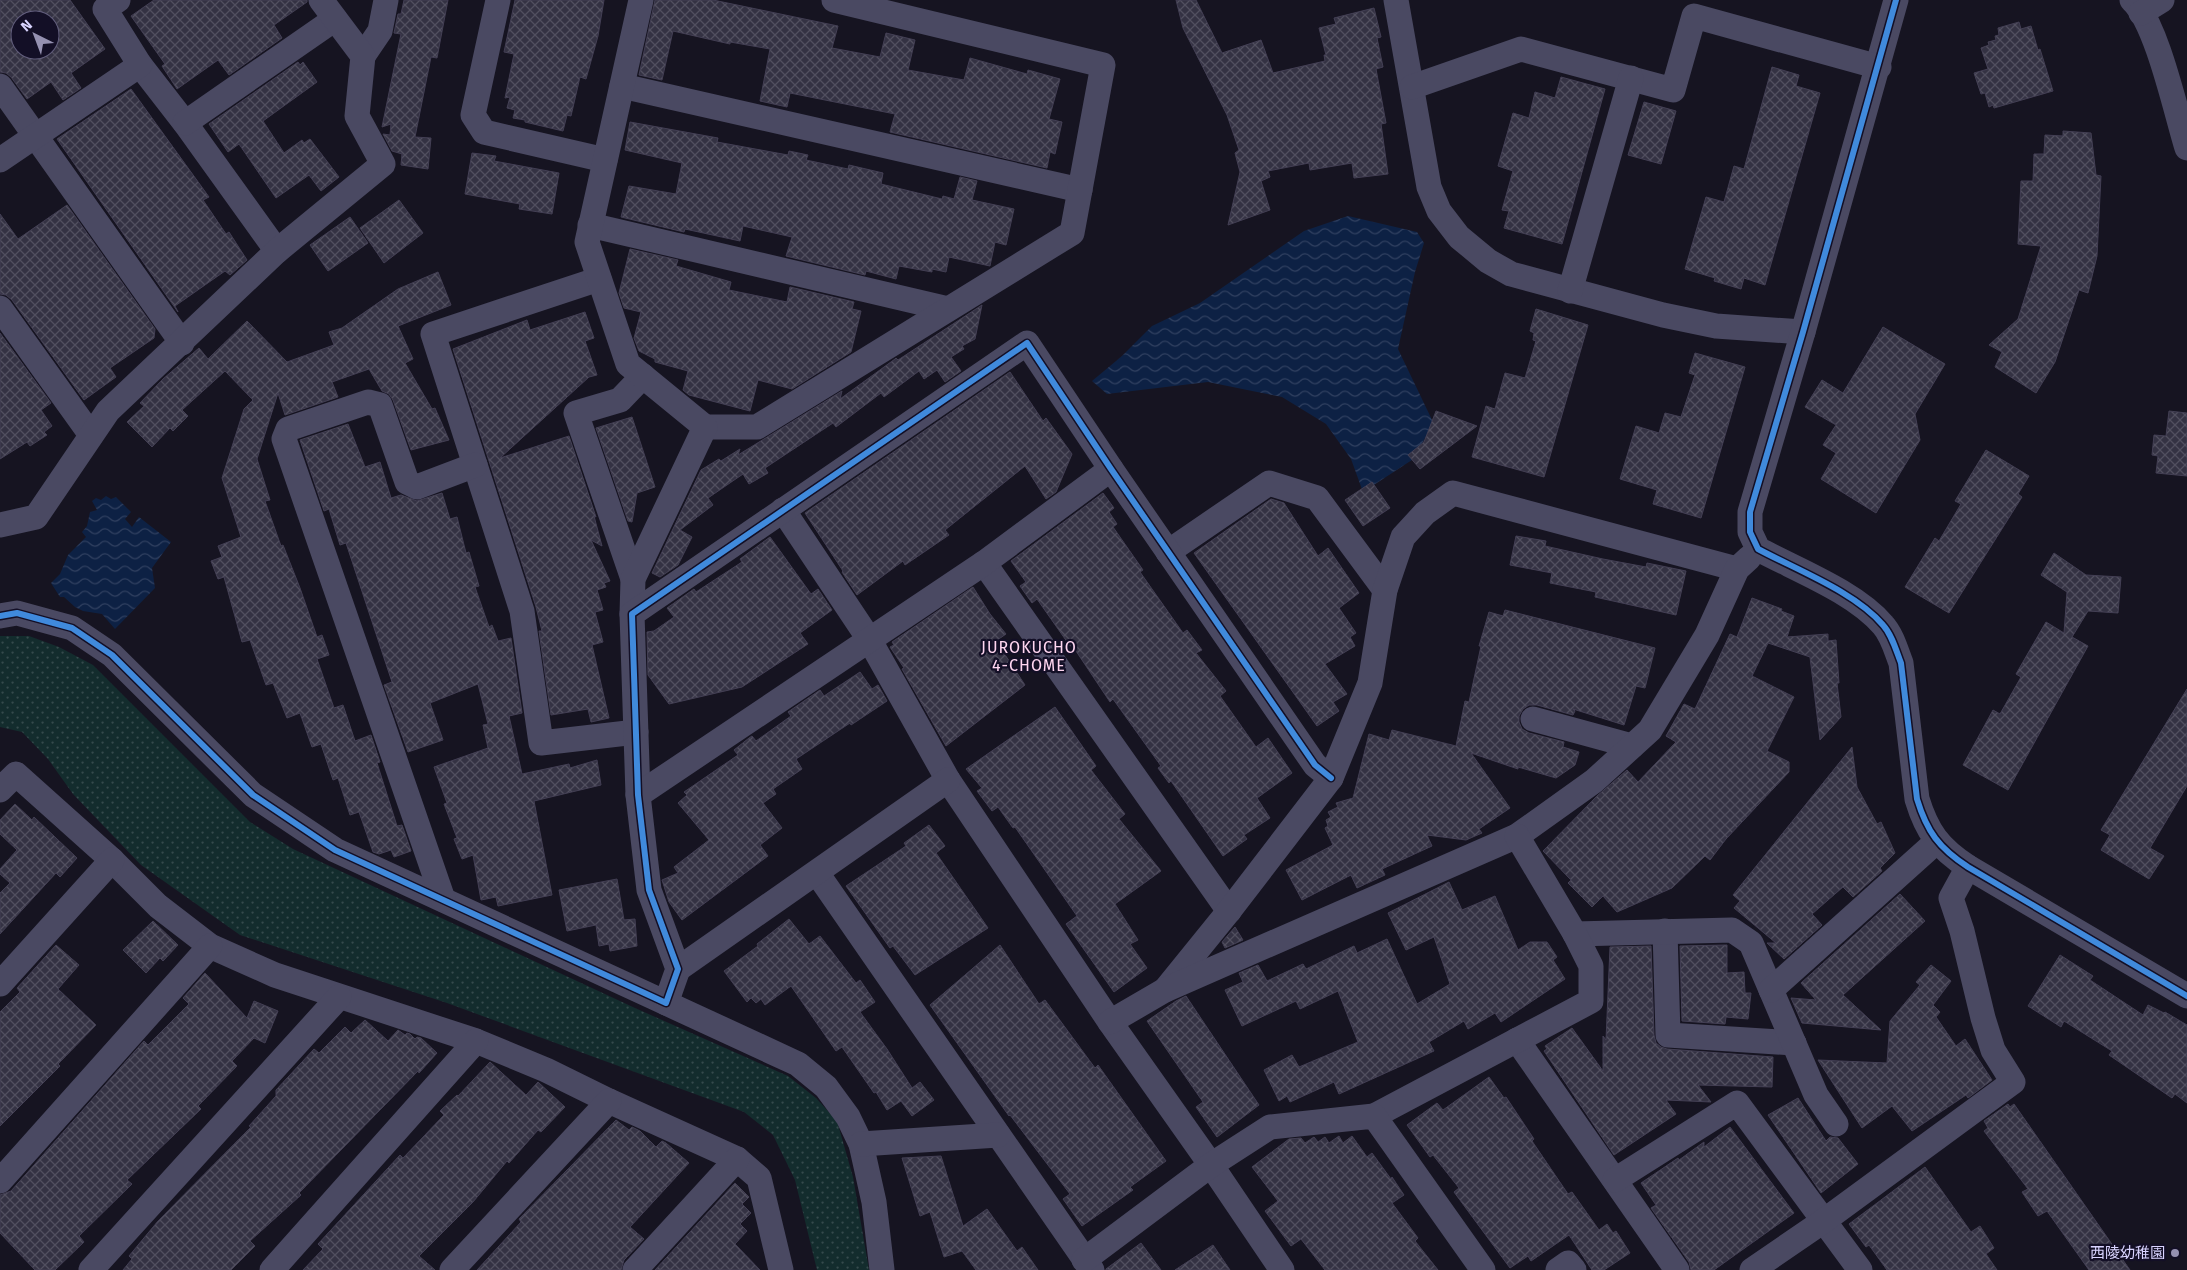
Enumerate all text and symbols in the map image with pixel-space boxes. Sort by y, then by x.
north arrow [10,10,60,60]
text: N [17,16,36,35]
district label: JUROKUCHO 4-CHOME [981,638,1077,675]
place label: 西陵幼稚園 [2090,1244,2165,1262]
marker: 西陵幼稚園 [2169,1247,2181,1259]

